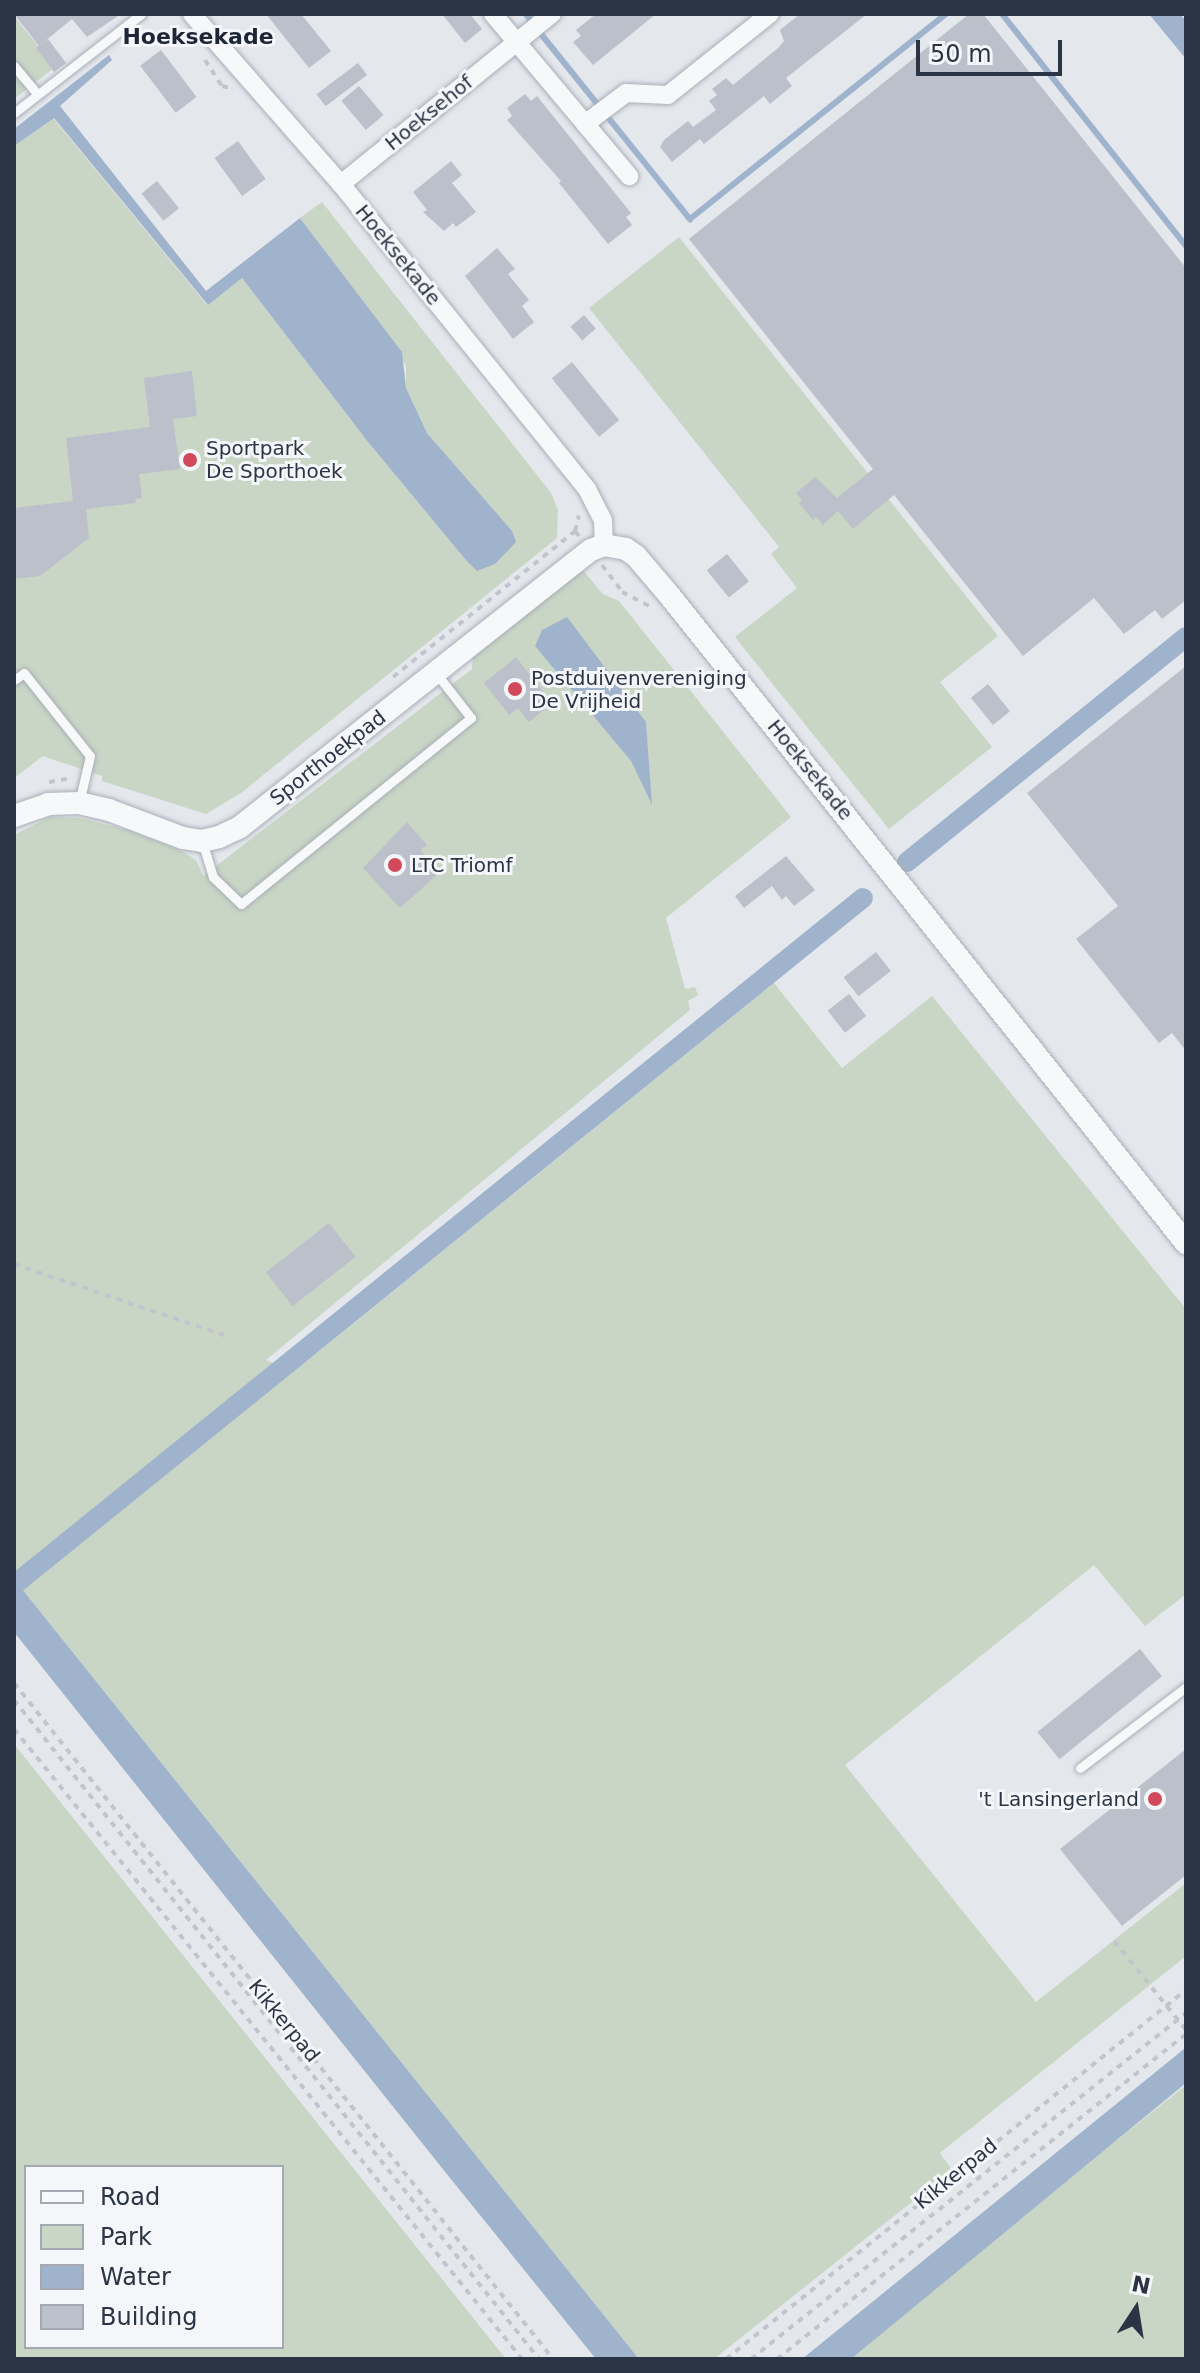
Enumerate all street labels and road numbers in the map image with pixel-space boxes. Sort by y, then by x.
street label: Hoeksehof [380,70,478,156]
street label: Hoeksekade [350,200,446,310]
street label: Sporthoekpad [265,705,391,811]
street label: Hoeksekade [762,715,858,825]
street label: Kikkerpad [243,1975,325,2067]
street label: Kikkerpad [910,2133,1002,2215]

